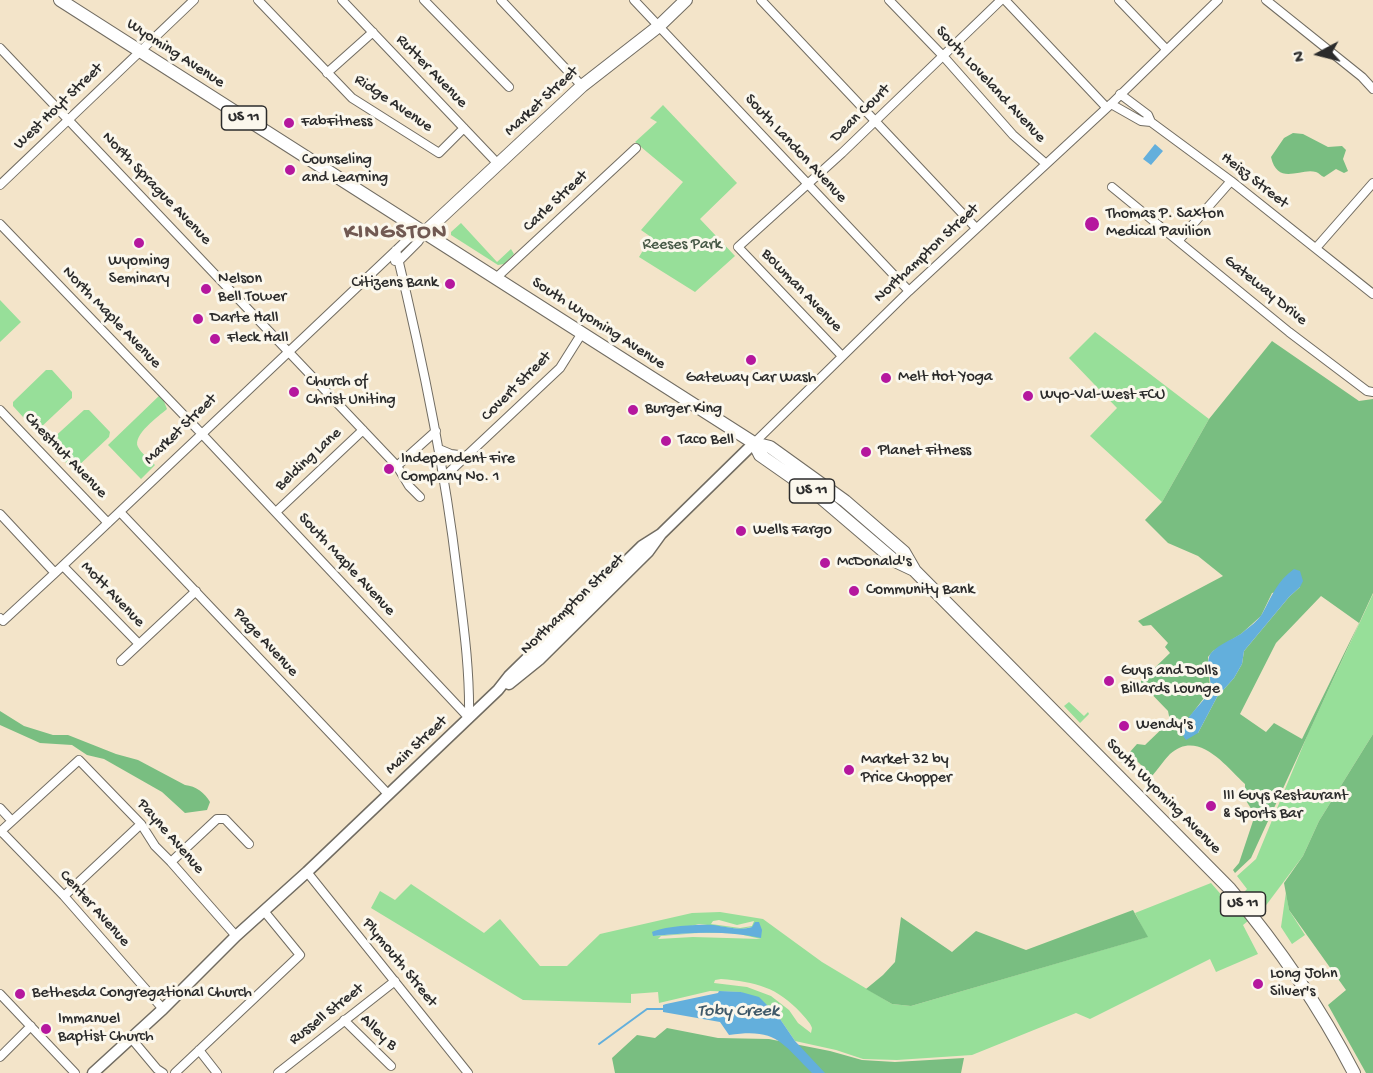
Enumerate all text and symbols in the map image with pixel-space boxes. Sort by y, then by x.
street label: Wyoming Avenue [122,15,228,93]
street label: South Loveland Avenue [931,23,1049,147]
north arrow [1289,24,1349,84]
street label: Rutter Avenue [391,31,471,113]
text: N [1291,50,1311,63]
street label: West Hoyt Street [10,60,108,154]
street label: Market Street [501,63,583,141]
street label: Ridge Avenue [350,71,436,137]
street label: Dean Court [827,81,895,147]
street label: South Landon Avenue [740,91,850,207]
road number: US 11 [222,106,266,130]
place label: FabFitness [301,113,372,133]
marker: FabFitness [282,116,296,130]
street label: North Sprague Avenue [97,128,215,250]
street label: Heisz Street [1216,149,1292,213]
place label: Counseling and Learning [302,151,388,189]
marker: Counseling and Learning [283,163,297,177]
street label: Carle Street [520,167,592,237]
street label: Northampton Street [871,200,983,308]
place label: Thomas P. Saxton Medical Pavilion [1106,205,1224,243]
marker: Thomas P. Saxton Medical Pavilion [1083,215,1101,233]
district label: KINGSTON [344,221,448,247]
marker: Wyoming Seminary [132,236,146,250]
park label: Reeses Park [642,236,722,256]
street label: Bowman Avenue [756,245,846,337]
place label: Wyoming Seminary [108,252,170,290]
street label: Gateway Drive [1219,252,1311,330]
street label: North Maple Avenue [57,263,165,373]
place label: Nelson Bell Tower [218,270,286,308]
place label: Citizens Bank [351,274,438,294]
street label: South Wyoming Avenue [528,274,668,374]
marker: Citizens Bank [443,277,457,291]
marker: Nelson Bell Tower [199,282,213,296]
place label: Darte Hall [210,309,279,329]
marker: Darte Hall [191,312,205,326]
place label: Fleck Hall [227,329,288,349]
marker: Fleck Hall [208,332,222,346]
street label: Covert Street [478,348,556,426]
marker: Gateway Car Wash [744,353,758,367]
place label: Melt Hot Yoga [898,368,993,388]
place label: Gateway Car Wash [686,369,816,389]
marker: Melt Hot Yoga [879,371,893,385]
place label: Church of Christ Uniting [306,373,396,411]
marker: Church of Christ Uniting [287,385,301,399]
place label: Wyo-Val-West FCU [1040,386,1165,406]
marker: Wyo-Val-West FCU [1021,389,1035,403]
street label: Market Street [141,390,221,470]
place label: Burger King [645,400,722,420]
marker: Burger King [626,403,640,417]
street label: Chestnut Avenue [19,409,111,503]
street label: Belding Lane [272,424,346,496]
place label: Taco Bell [678,431,734,451]
marker: Taco Bell [659,434,673,448]
place label: Planet Fitness [878,442,971,462]
marker: Planet Fitness [859,445,873,459]
place label: Independent Fire Company No. 1 [401,450,515,488]
marker: Independent Fire Company No. 1 [382,462,396,476]
road number: US 11 [790,479,834,503]
street label: South Maple Avenue [293,510,399,620]
place label: Wells Fargo [753,521,832,541]
marker: Wells Fargo [734,524,748,538]
street label: Northampton Street [517,551,629,659]
place label: McDonald's [837,553,912,573]
marker: McDonald's [818,556,832,570]
street label: Mott Avenue [76,558,148,632]
place label: Community Bank [866,581,974,601]
marker: Community Bank [847,584,861,598]
street label: Page Avenue [228,605,302,681]
place label: Guys and Dolls Billards Lounge [1121,662,1220,700]
marker: Guys and Dolls Billards Lounge [1102,674,1116,688]
street label: Main Street [382,713,452,779]
place label: Wendy's [1136,716,1193,736]
marker: Wendy's [1117,719,1131,733]
street label: South Wyoming Avenue [1101,735,1225,859]
place label: Market 32 by Price Chopper [861,751,952,789]
marker: Market 32 by Price Chopper [842,763,856,777]
place label: III Guys Restaurant & Sports Bar [1223,787,1348,825]
street label: Payne Avenue [132,795,208,879]
marker: III Guys Restaurant & Sports Bar [1204,799,1218,813]
street label: Center Avenue [54,867,134,951]
road number: US 11 [1220,892,1266,916]
street label: Plymouth Street [357,915,441,1011]
place label: Long John Silver's [1270,965,1338,1003]
marker: Long John Silver's [1251,977,1265,991]
street label: Russell Street [286,980,368,1050]
place label: Bethesda Congregational Church [32,984,252,1004]
marker: Bethesda Congregational Church [13,987,27,1001]
water label: Toby Creek [697,1001,779,1023]
place label: Immanuel Baptist Church [58,1010,154,1048]
street label: Alley B [355,1011,401,1055]
marker: Immanuel Baptist Church [39,1022,53,1036]

